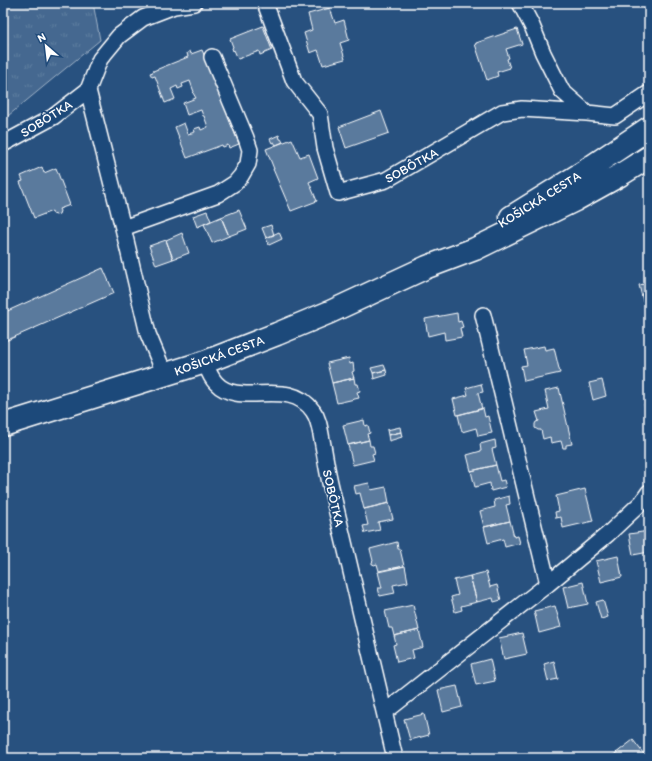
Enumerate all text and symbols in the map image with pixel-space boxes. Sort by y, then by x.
north arrow [26,26,66,66]
text: N [35,30,48,45]
street label: SOBÔTKA [18,96,76,140]
street label: SOBÔTKA [382,144,441,186]
street label: KOŠICKÁ CESTA [495,168,584,231]
street label: KOŠICKÁ CESTA [172,332,267,379]
street label: SOBÔTKA [320,468,348,529]

